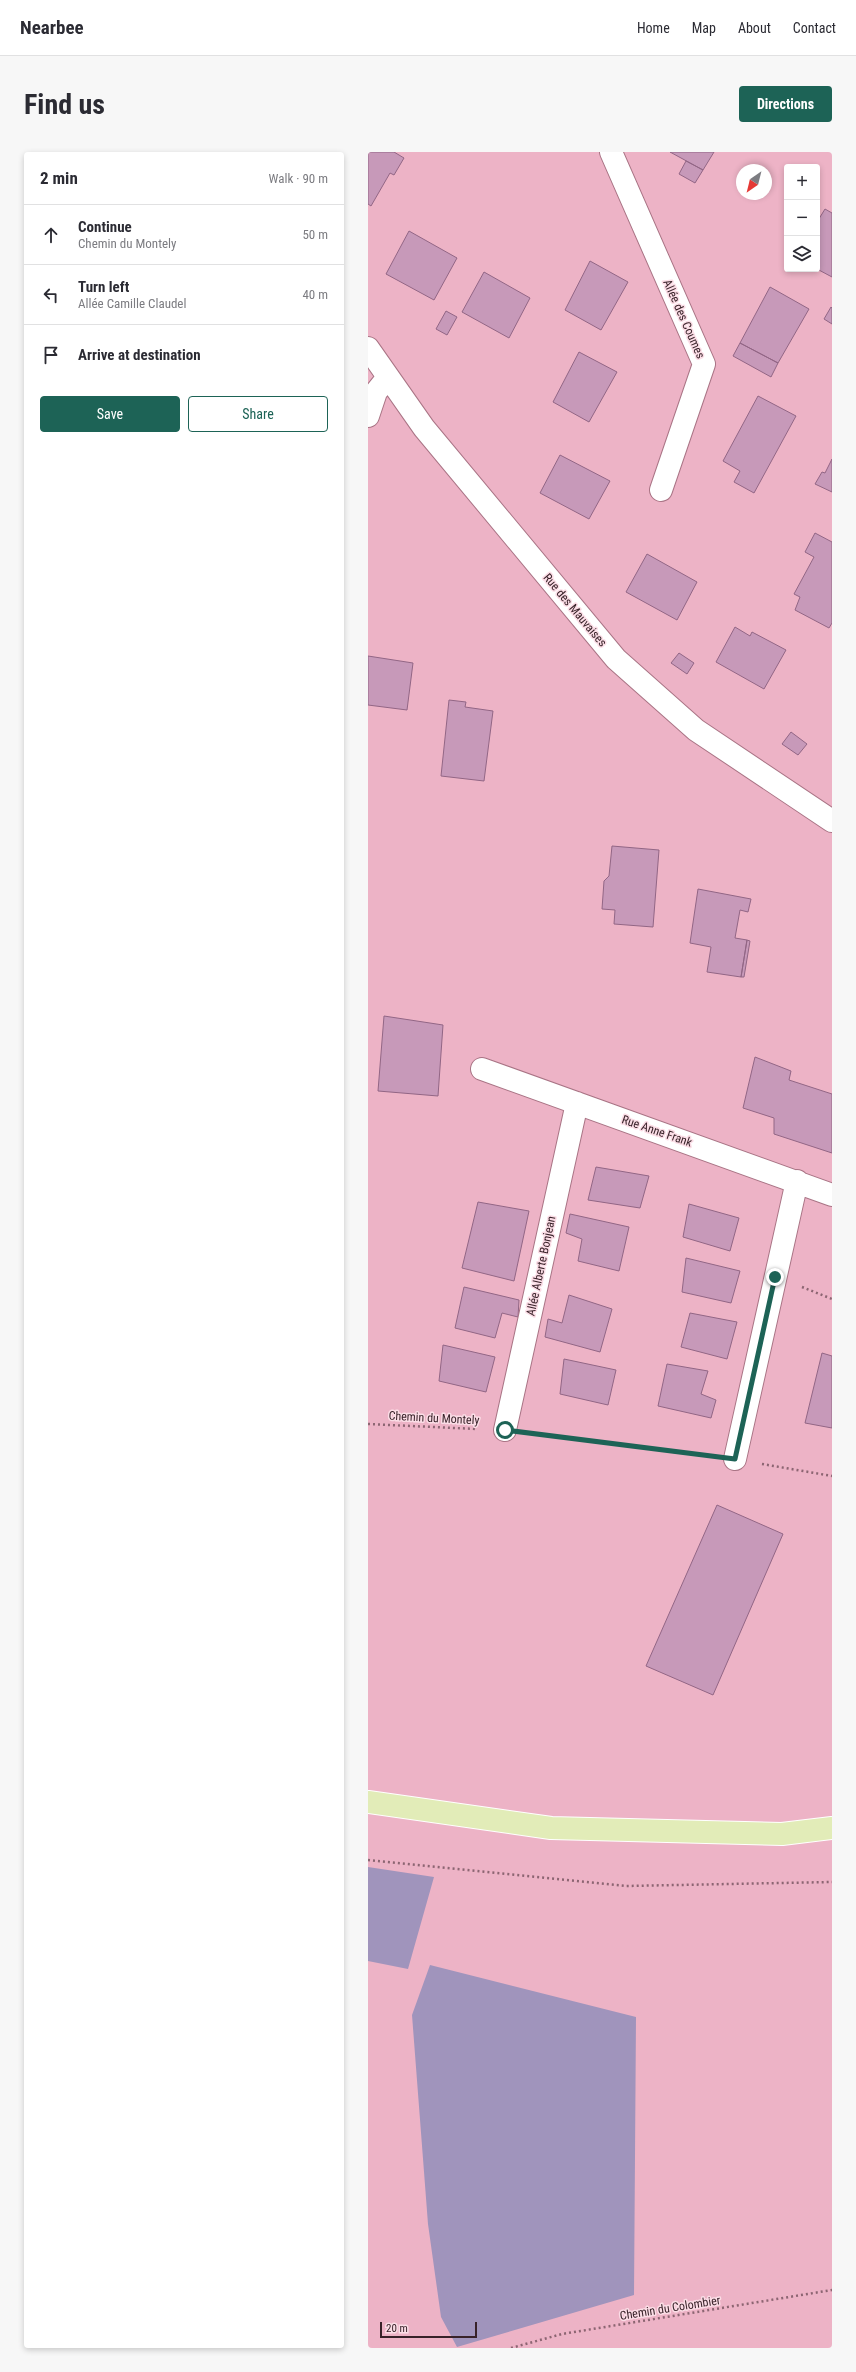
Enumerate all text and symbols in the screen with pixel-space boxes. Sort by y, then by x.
text: Nearbee [20,16,84,39]
text: Home [637,20,670,36]
text: Map [692,20,716,36]
text: About [738,20,771,36]
text: Contact [793,20,836,36]
button: Directions [739,86,832,122]
text: Find us [24,88,105,121]
north arrow [736,164,772,200]
map controls [784,164,820,272]
button: + [784,164,820,200]
text: 2 min [40,168,78,188]
text: Walk · 90 m [268,171,328,186]
button: − [784,200,820,236]
text: Continue [78,218,132,236]
icon: ahead [40,224,62,246]
text: 50 m [302,227,328,242]
text: Chemin du Montely [78,236,177,251]
button: layers [784,236,820,272]
street label: Allée des Coumes [660,277,708,361]
text: Turn left [78,278,129,296]
icon: left [40,284,62,306]
text: 40 m [302,287,328,302]
text: Allée Camille Claudel [78,296,186,311]
icon: arrive [40,344,62,366]
text: Arrive at destination [78,346,201,364]
button: Save [40,396,180,432]
button: Share [188,396,328,432]
street label: Rue des Mauvaises [540,571,610,649]
street label: Rue Anne Frank [620,1112,695,1150]
street label: Allée Alberte Bonjean [524,1215,558,1317]
route end [766,1268,784,1286]
street label: Chemin du Montely [388,1409,480,1427]
route start [496,1421,514,1439]
street label: Chemin du Colombier [619,2293,722,2323]
scale bar [380,2320,477,2339]
text: 20 m [386,2322,408,2335]

